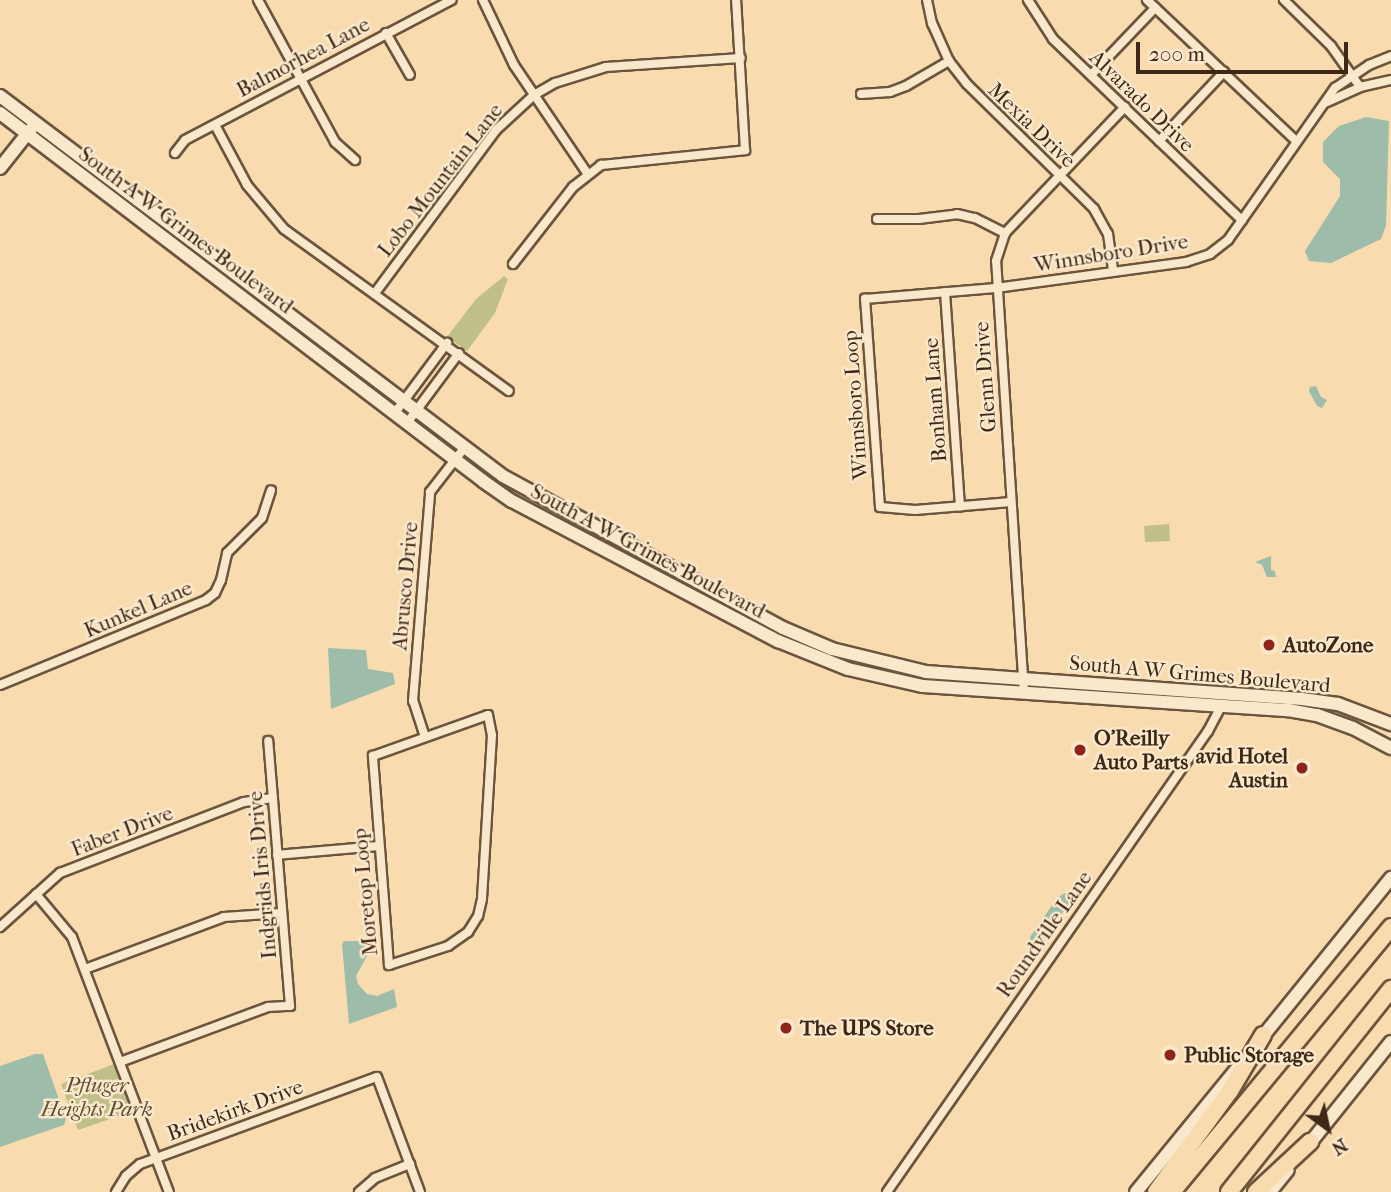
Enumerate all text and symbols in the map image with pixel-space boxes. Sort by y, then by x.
street label: Balmorhea Lane [232,11,374,103]
scale bar [1139,28,1351,72]
text: 200 m [1149,42,1205,66]
street label: Alvarado Drive [1084,45,1200,157]
street label: Mexia Drive [983,77,1081,173]
street label: Lobo Mountain Lane [372,98,508,262]
street label: South A W Grimes Boulevard [74,141,298,319]
street label: Winnsboro Drive [1032,228,1190,278]
street label: Glenn Drive [969,321,1001,433]
street label: Winnsboro Loop [837,329,873,481]
street label: Bonham Lane [918,337,952,463]
street label: South A W Grimes Boulevard [526,478,770,624]
street label: Abrusco Drive [387,521,423,651]
street label: Kunkel Lane [80,575,196,643]
place label: AutoZone [1283,632,1373,658]
marker: AutoZone [1261,637,1277,653]
street label: South A W Grimes Boulevard [1068,650,1332,698]
place label: O'Reilly Auto Parts [1094,725,1188,775]
marker: O'Reilly Auto Parts [1072,742,1088,758]
place label: avid Hotel Austin [1196,743,1288,793]
marker: avid Hotel Austin [1294,760,1310,776]
street label: Indgrids Iris Drive [242,790,282,960]
street label: Faber Drive [68,800,176,862]
street label: Moretop Loop [347,827,383,957]
street label: Roundville Lane [991,866,1097,1002]
place label: The UPS Store [800,1015,934,1041]
marker: The UPS Store [778,1020,794,1036]
place label: Public Storage [1184,1042,1314,1068]
marker: Public Storage [1162,1047,1178,1063]
park label: Pfluger Heights Park [41,1072,153,1122]
street label: Bridekirk Drive [164,1074,306,1146]
north arrow [1293,1094,1363,1164]
text: N [1327,1133,1351,1160]

